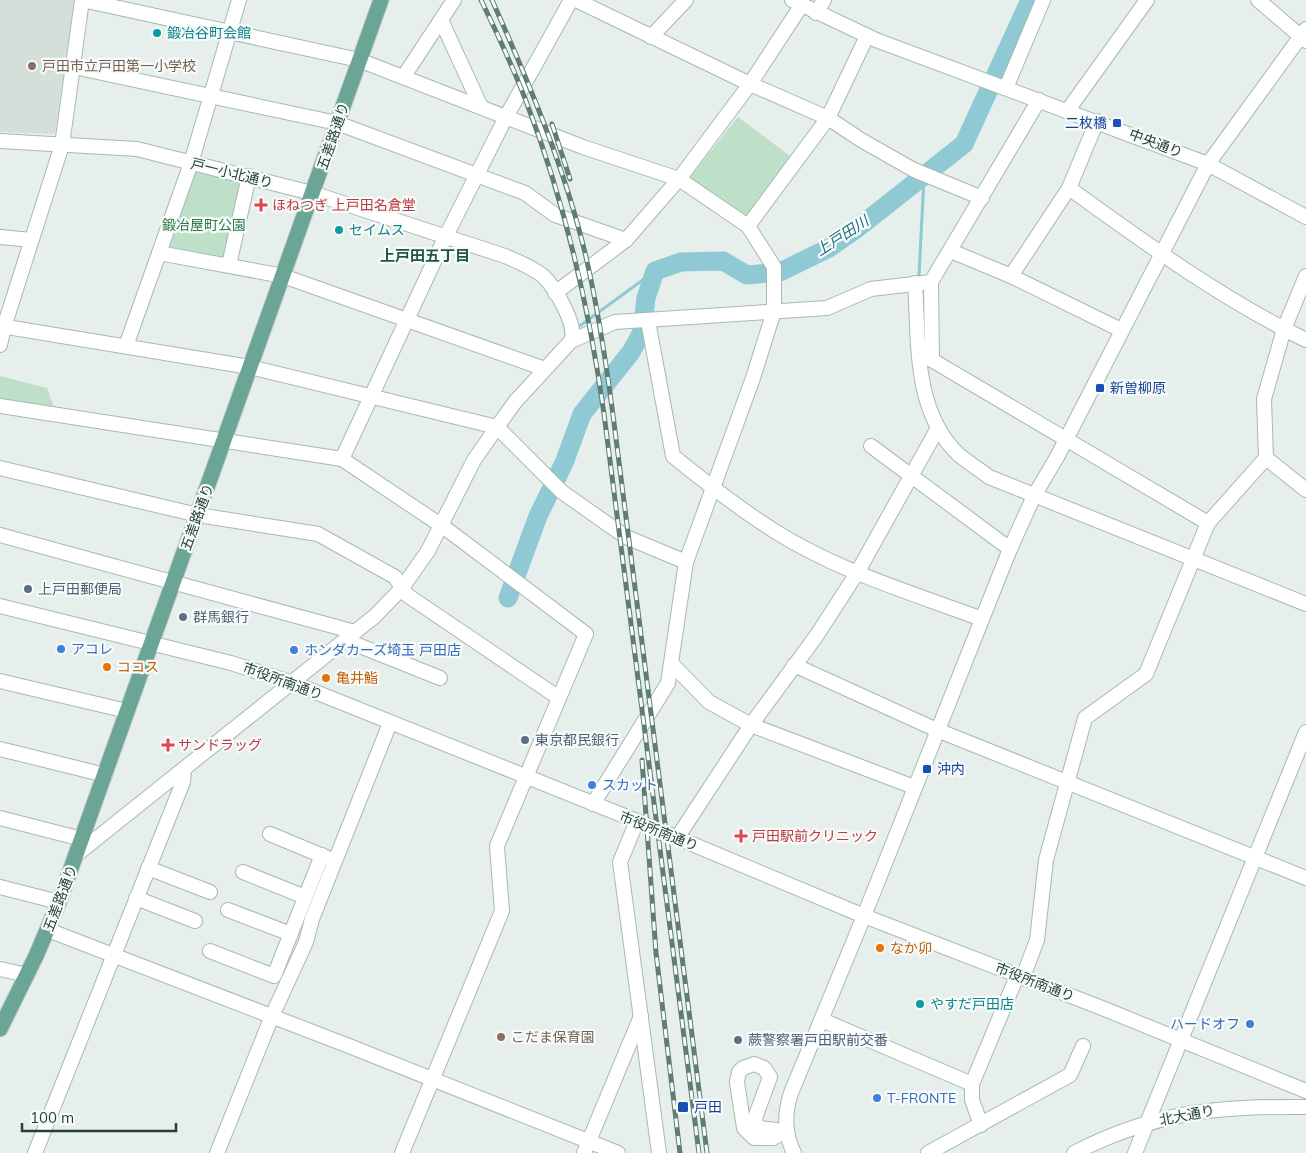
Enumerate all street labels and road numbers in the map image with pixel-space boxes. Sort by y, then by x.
street label: 五差路通り [313,100,353,172]
street label: 中央通り [1127,125,1185,161]
street label: 戸一小北通り [189,154,275,192]
street label: 五差路通り [177,481,217,553]
street label: 市役所南通り [240,658,326,704]
street label: 市役所南通り [617,807,701,855]
street label: 五差路通り [39,862,81,934]
street label: 市役所南通り [993,959,1077,1005]
street label: 北大通り [1158,1101,1216,1129]

